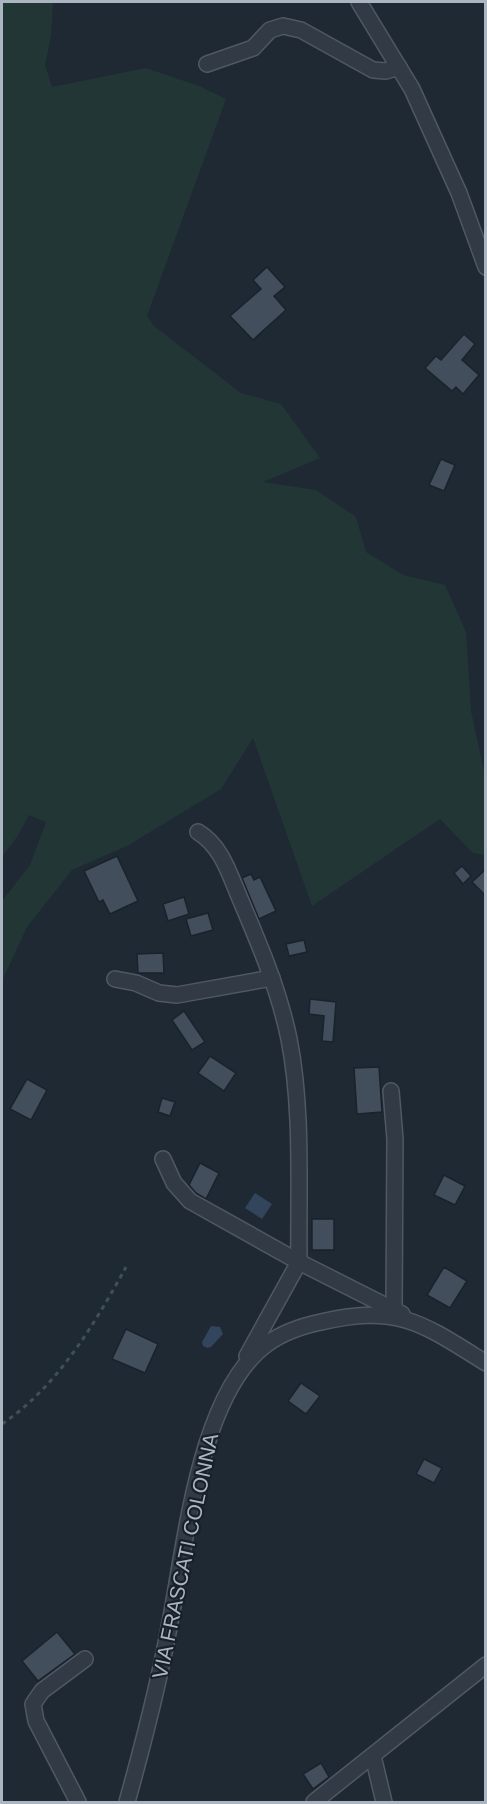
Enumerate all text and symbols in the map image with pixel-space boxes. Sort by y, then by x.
street label: VIA FRASCATI COLONNA [148,1431,222,1681]

